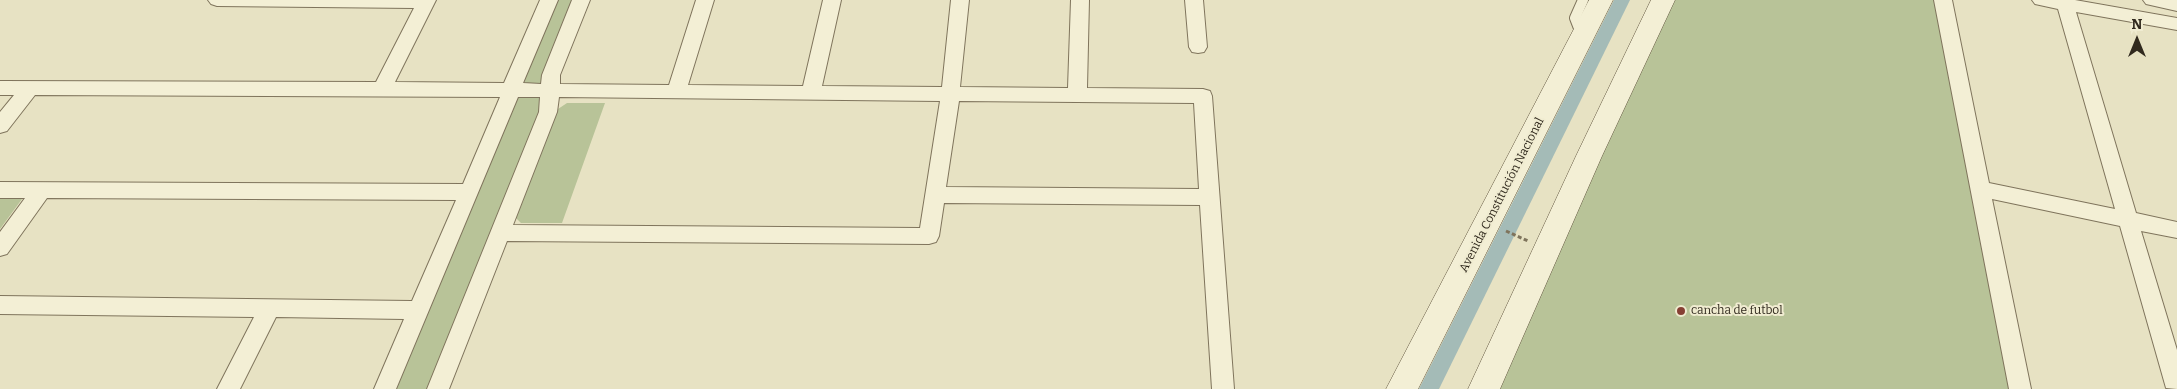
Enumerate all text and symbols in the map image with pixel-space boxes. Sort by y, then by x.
north arrow [2112,15,2162,65]
text: N [2132,16,2142,33]
street label: Avenida Constitución Nacional [1457,115,1547,275]
place label: cancha de futbol [1691,304,1783,318]
marker: cancha de futbol [1675,305,1687,317]

